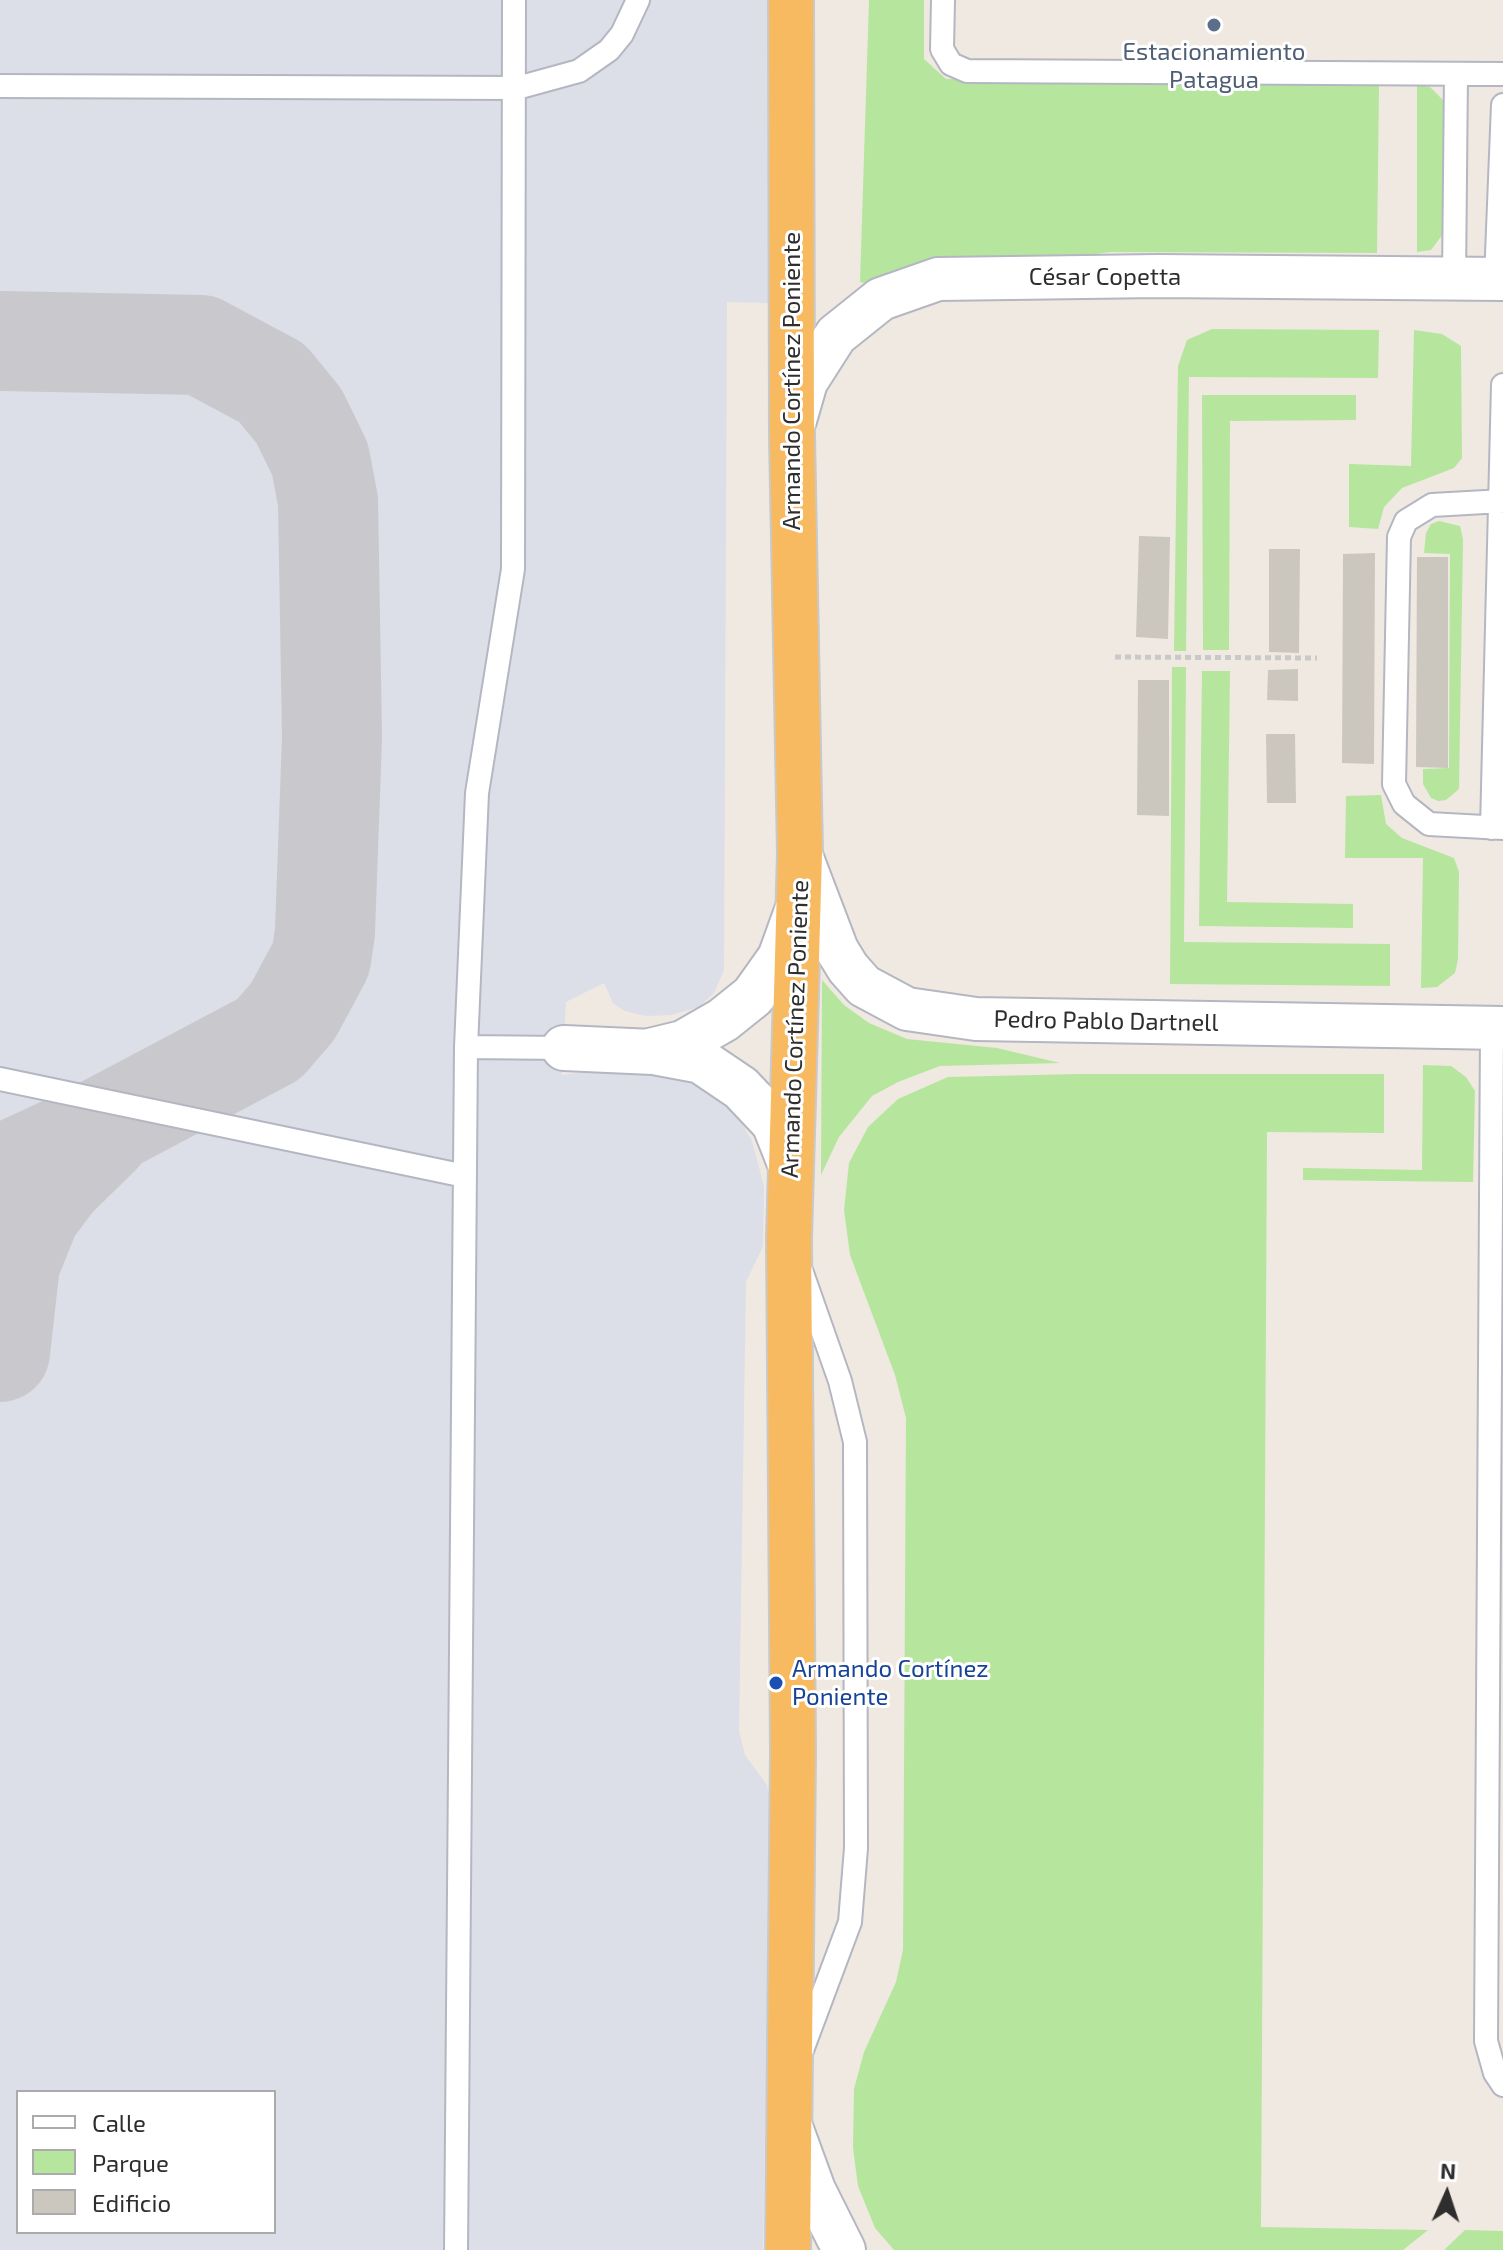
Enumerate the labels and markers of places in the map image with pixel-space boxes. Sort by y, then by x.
marker: Estacionamiento Patagua [1205,16,1223,34]
place label: Estacionamiento Patagua [1123,38,1305,94]
place label: Armando Cortínez Poniente [792,1655,989,1711]
marker: Armando Cortínez Poniente [767,1674,785,1692]

